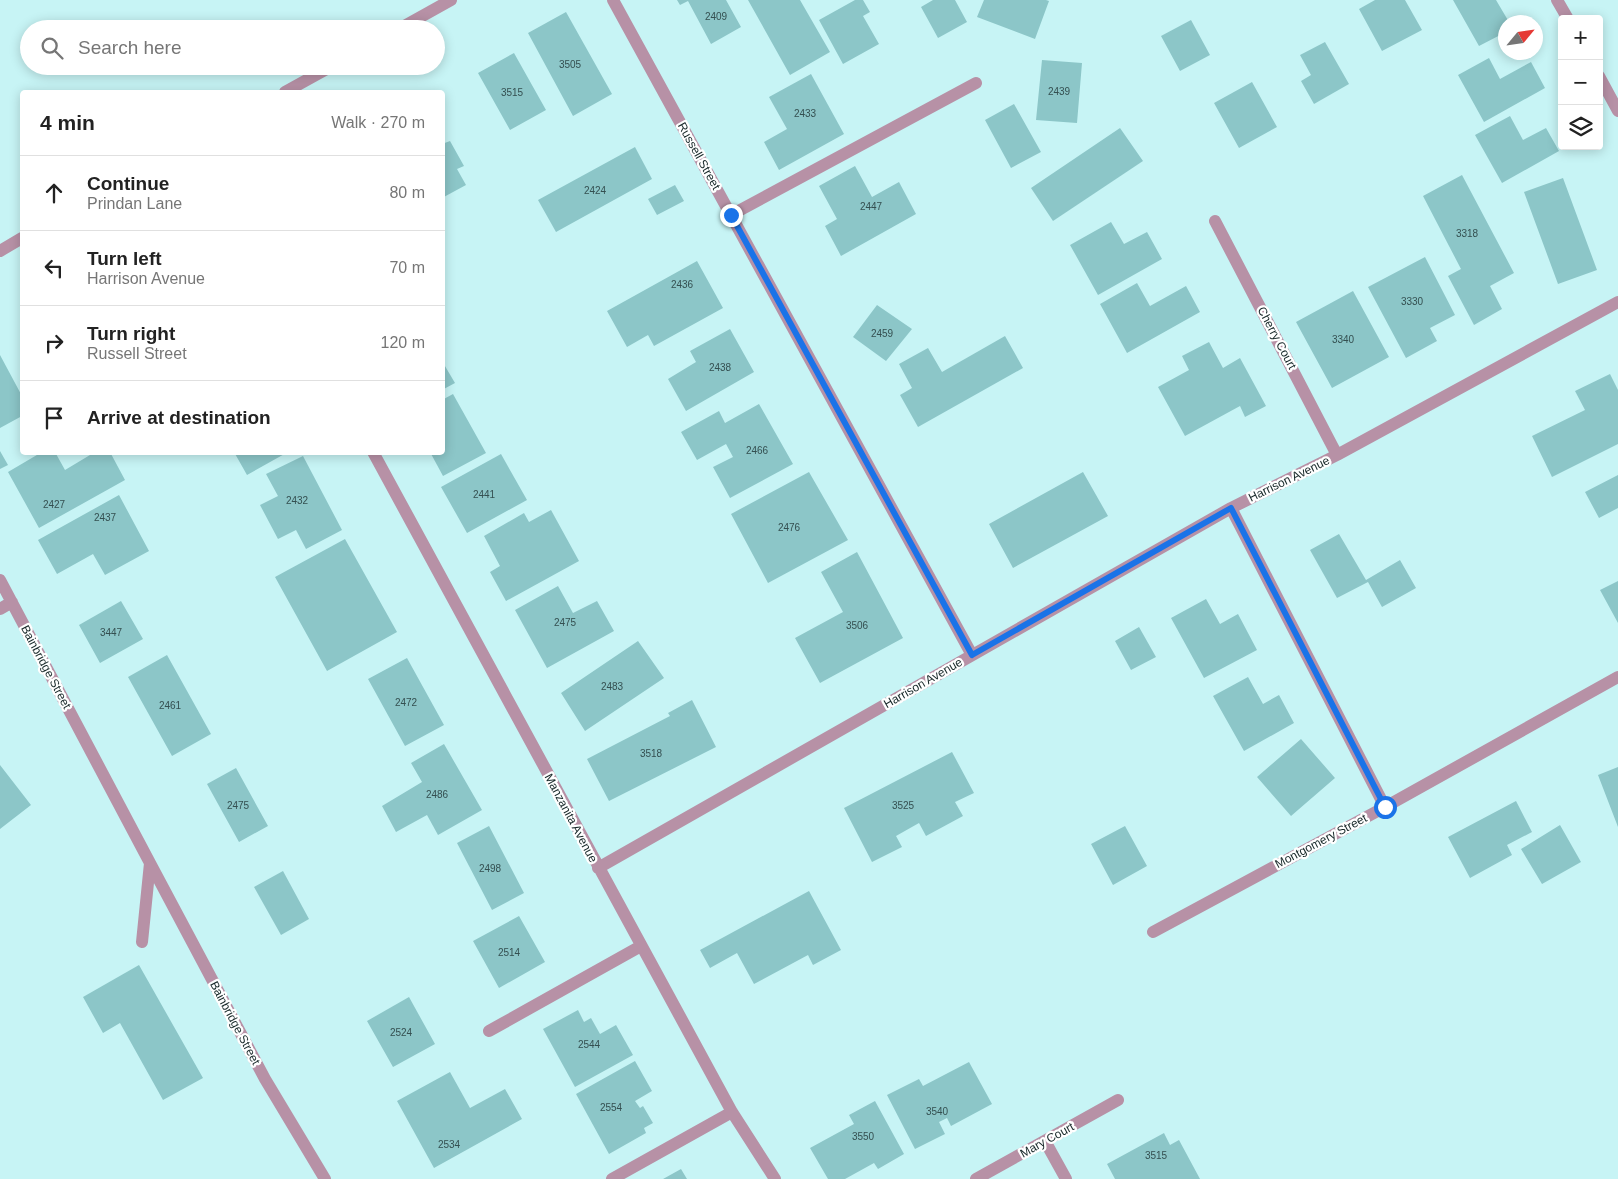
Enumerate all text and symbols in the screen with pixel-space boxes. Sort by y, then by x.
house number: 2409 [705,11,728,22]
north arrow [1498,15,1543,60]
map controls [1558,15,1603,150]
button: + [1558,15,1603,60]
search box [20,20,445,75]
icon: search [38,34,66,62]
text: Search here [78,37,182,58]
house number: 3505 [559,59,582,70]
button: − [1558,60,1603,105]
house number: 2439 [1048,86,1071,97]
house number: 3515 [501,87,524,98]
button: layers [1558,105,1603,150]
house number: 2433 [794,108,817,119]
text: 4 min [40,111,95,134]
text: Walk · 270 m [331,114,425,131]
street label: Russell Street [675,120,724,193]
text: Continue [87,173,169,194]
icon: ahead [40,179,68,207]
text: 80 m [389,184,425,201]
house number: 2424 [584,185,607,196]
text: Prindan Lane [87,195,182,212]
house number: 2447 [860,201,883,212]
route end [720,204,743,227]
house number: 3318 [1456,228,1479,239]
text: Turn left [87,248,162,269]
icon: left [40,254,68,282]
text: 70 m [389,259,425,276]
text: Harrison Avenue [87,270,205,287]
house number: 2436 [671,279,694,290]
house number: 3330 [1401,296,1424,307]
street label: Cherry Court [1255,304,1300,372]
text: Turn right [87,323,175,344]
house number: 2459 [871,328,894,339]
icon: right [40,329,68,357]
text: 120 m [381,334,425,351]
house number: 3340 [1332,334,1355,345]
text: Russell Street [87,345,187,362]
house number: 2438 [709,362,732,373]
icon: arrive [40,404,68,432]
text: Arrive at destination [87,407,271,428]
house number: 2466 [746,445,769,456]
street label: Harrison Avenue [1246,453,1332,505]
house number: 2441 [473,489,496,500]
house number: 2432 [286,495,309,506]
house number: 2427 [43,499,66,510]
house number: 2437 [94,512,117,523]
house number: 2476 [778,522,801,533]
house number: 2475 [554,617,577,628]
house number: 3506 [846,620,869,631]
street label: Bainbridge Street [18,623,74,712]
house number: 3447 [100,627,123,638]
street label: Harrison Avenue [881,655,965,711]
house number: 2483 [601,681,624,692]
house number: 2472 [395,697,418,708]
house number: 2461 [159,700,182,711]
house number: 3518 [640,748,663,759]
street label: Manzanita Avenue [542,771,600,865]
house number: 2486 [426,789,449,800]
route start [1374,796,1397,819]
house number: 2475 [227,800,250,811]
house number: 3525 [892,800,915,811]
street label: Montgomery Street [1273,811,1370,871]
house number: 2498 [479,863,502,874]
house number: 2514 [498,947,521,958]
street label: Bainbridge Street [207,979,263,1068]
house number: 2524 [390,1027,413,1038]
house number: 2544 [578,1039,601,1050]
house number: 2554 [600,1102,623,1113]
house number: 3540 [926,1106,949,1117]
street label: Mary Court [1018,1119,1077,1161]
house number: 3550 [852,1131,875,1142]
house number: 2534 [438,1139,461,1150]
house number: 3515 [1145,1150,1168,1161]

